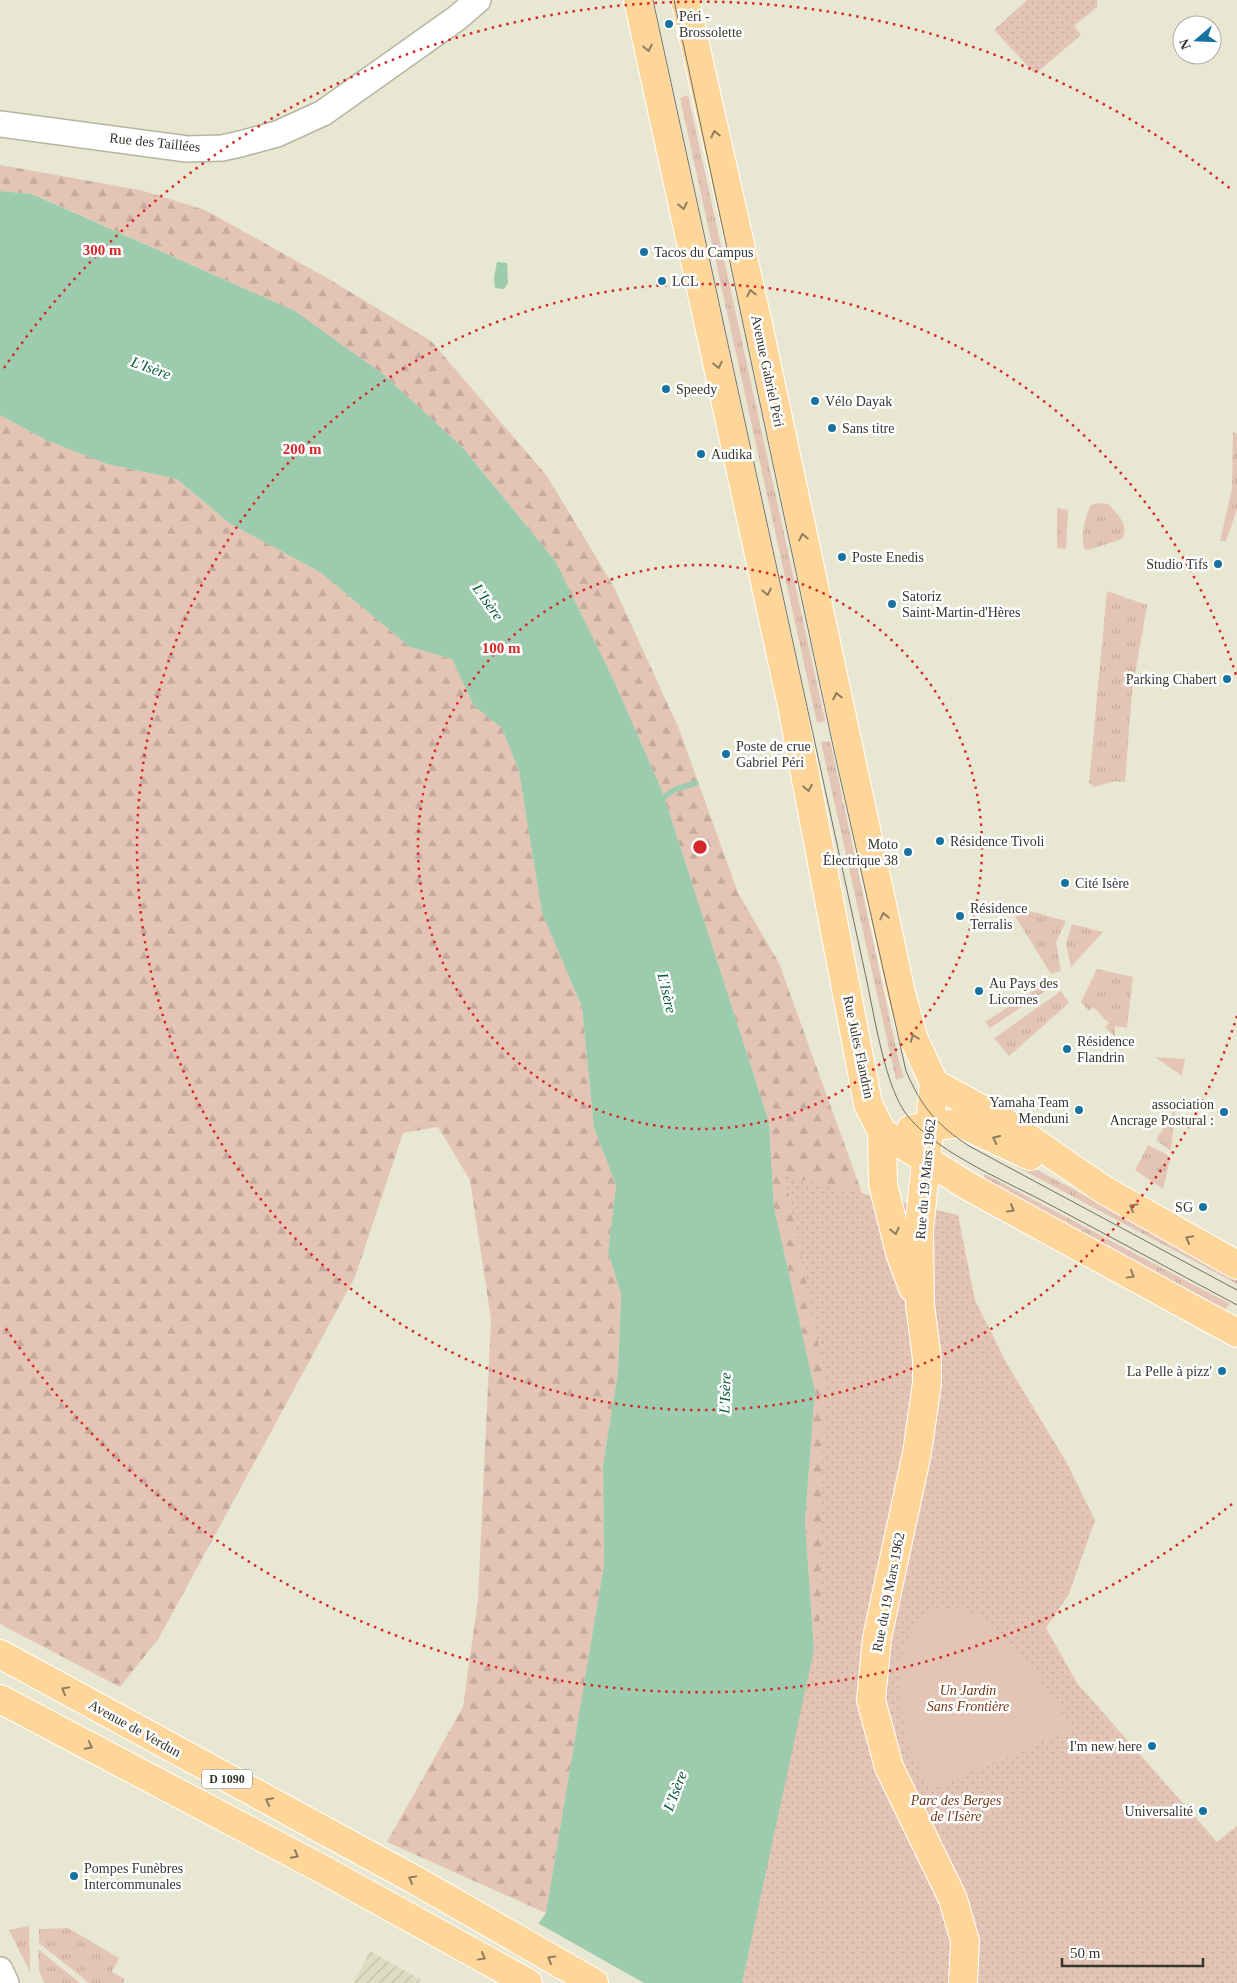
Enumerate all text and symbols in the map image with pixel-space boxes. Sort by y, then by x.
place label: Péri - Brossolette [679,9,742,40]
north arrow [1172,15,1222,65]
marker: Péri - Brossolette [663,18,675,30]
text: N [1176,37,1194,51]
one-way arrow [642,43,653,52]
street label: Rue des Taillées [109,130,201,155]
one-way arrow [710,130,721,139]
one-way arrow [677,202,688,211]
text: 300 m [83,242,122,258]
place label: Tacos du Campus [654,245,753,260]
marker: Tacos du Campus [638,246,650,258]
place label: LCL [672,274,698,289]
marker: LCL [656,275,668,287]
one-way arrow [746,288,757,297]
street label: Avenue Gabriel Péri [748,314,787,429]
water label: L'Isère [128,353,173,383]
one-way arrow [712,361,723,369]
place label: Speedy [676,382,717,397]
marker: Speedy [660,383,672,395]
place label: Vélo Dayak [825,394,892,409]
marker: Vélo Dayak [809,395,821,407]
place label: Sans titre [842,421,895,436]
marker: Sans titre [826,422,838,434]
text: 200 m [283,441,322,457]
place label: Audika [711,447,753,462]
marker: Audika [695,448,707,460]
one-way arrow [798,533,809,541]
place label: Poste Enedis [852,550,924,565]
marker: Poste Enedis [836,551,848,563]
place label: Studio Tifs [1146,557,1208,572]
marker: Studio Tifs [1212,558,1224,570]
water label: L'Isère [469,580,507,624]
one-way arrow [762,588,772,597]
place label: Satoriz Saint-Martin-d'Hères [902,589,1020,620]
marker: Satoriz Saint-Martin-d'Hères [886,598,898,610]
text: 100 m [482,640,521,656]
place label: Parking Chabert [1126,672,1217,687]
marker: Parking Chabert [1221,673,1233,685]
one-way arrow [832,691,843,700]
place label: Poste de crue Gabriel Péri [736,739,811,770]
marker: Poste de crue Gabriel Péri [720,748,732,760]
one-way arrow [802,784,812,793]
place label: Résidence Tivoli [950,834,1045,849]
marker: Résidence Tivoli [934,835,946,847]
place label: Moto Électrique 38 [823,837,898,868]
centre of rings [691,838,709,856]
marker: Moto Électrique 38 [902,846,914,858]
place label: Cité Isère [1075,876,1129,891]
marker: Cité Isère [1059,877,1071,889]
place label: Résidence Terralis [970,901,1028,932]
marker: Résidence Terralis [954,910,966,922]
one-way arrow [879,911,890,920]
water label: L'Isère [654,970,679,1015]
place label: Au Pays des Licornes [989,976,1058,1007]
marker: Au Pays des Licornes [973,985,985,997]
street label: Rue Jules Flandrin [840,994,877,1100]
one-way arrow [910,1034,920,1043]
place label: Résidence Flandrin [1077,1034,1135,1065]
marker: Résidence Flandrin [1061,1043,1073,1055]
place label: Yamaha Team Menduni [990,1095,1069,1126]
place label: association Ancrage Postural : [1110,1097,1214,1128]
marker: Yamaha Team Menduni [1073,1104,1085,1116]
marker: association Ancrage Postural : [1218,1106,1230,1118]
street label: Rue du 19 Mars 1962 [913,1118,938,1240]
one-way arrow [992,1135,1001,1146]
place label: SG [1175,1200,1193,1215]
marker: SG [1197,1201,1209,1213]
one-way arrow [1006,1203,1015,1213]
one-way arrow [1130,1204,1139,1214]
one-way arrow [889,1227,900,1236]
one-way arrow [1185,1235,1194,1245]
one-way arrow [1125,1268,1134,1278]
place label: La Pelle à pizz' [1127,1364,1212,1379]
marker: La Pelle à pizz' [1216,1365,1228,1377]
water label: L'Isère [716,1372,734,1415]
street label: Rue du 19 Mars 1962 [870,1531,907,1653]
park label: Un Jardin Sans Frontière [927,1683,1009,1714]
one-way arrow [61,1686,70,1696]
street label: Avenue de Verdun [86,1697,183,1760]
place label: I'm new here [1070,1739,1142,1754]
one-way arrow [84,1740,93,1750]
marker: I'm new here [1146,1740,1158,1752]
water label: L'Isère [660,1769,690,1814]
road number: D 1090 [202,1770,252,1788]
park label: Parc des Berges de l'Isère [910,1793,1002,1824]
one-way arrow [265,1798,274,1808]
place label: Universalité [1125,1804,1193,1819]
marker: Universalité [1197,1805,1209,1817]
one-way arrow [290,1849,299,1859]
place label: Pompes Funèbres Intercommunales [84,1861,183,1892]
marker: Pompes Funèbres Intercommunales [68,1870,80,1882]
one-way arrow [408,1875,417,1885]
scale bar [1062,1936,1203,1968]
text: 50 m [1070,1945,1101,1961]
one-way arrow [476,1951,485,1961]
one-way arrow [548,1955,557,1965]

